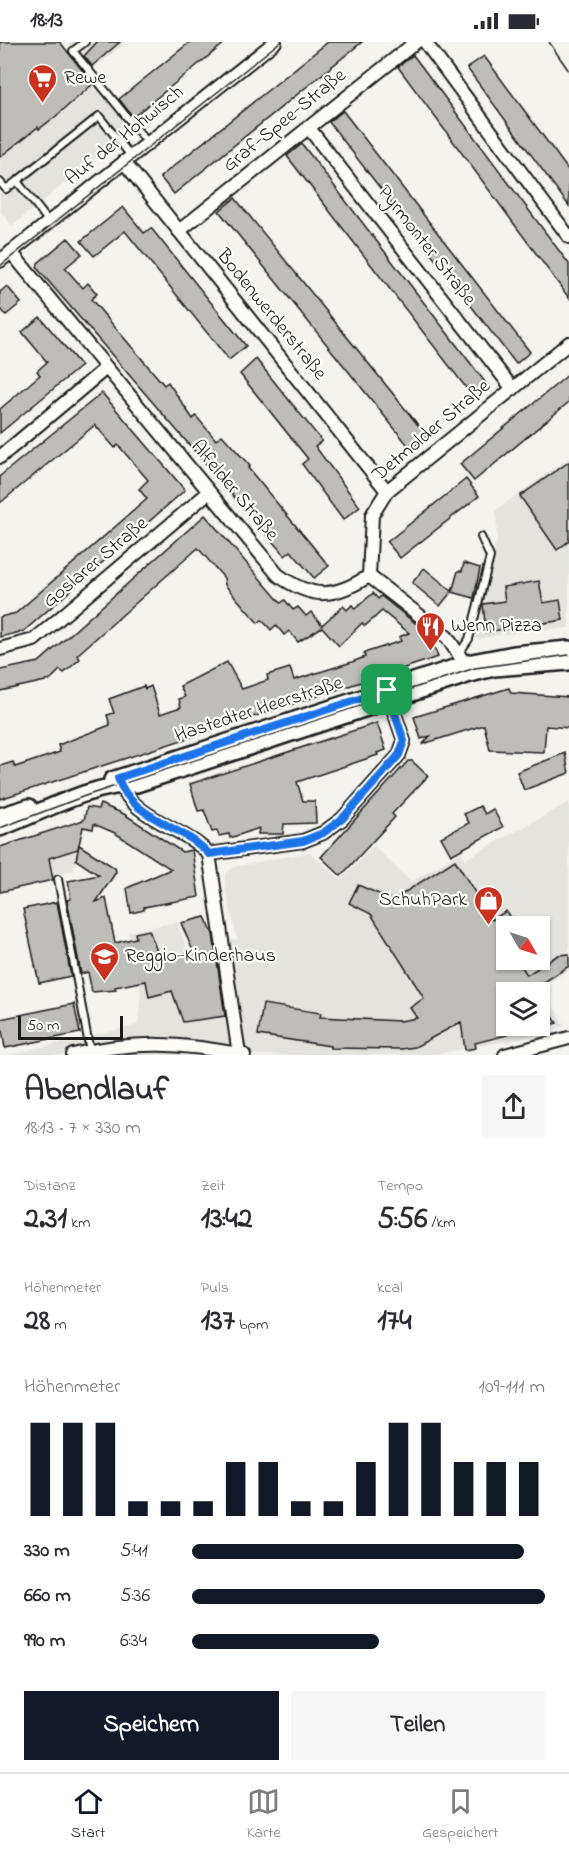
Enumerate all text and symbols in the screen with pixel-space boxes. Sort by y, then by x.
text: 18:13 [30,5,63,37]
supermarket icon: Rewe [27,62,59,104]
street label: Graf-Spee-Straße [217,62,353,180]
place label: Rewe [64,64,106,93]
street label: Auf der Hohwisch [59,79,191,193]
street label: Pyrmonter Straße [370,179,482,313]
street label: Bodenwerderstraße [208,242,333,387]
street label: Detmolder Straße [366,373,497,490]
street label: Alfelder Straße [183,434,285,548]
street label: Goslarer Straße [37,510,155,616]
restaurant icon: Wenn Pizza [414,610,446,652]
place label: Wenn Pizza [451,612,542,641]
pin [361,664,412,715]
street label: Hastedter Heerstraße [171,669,347,751]
icon: arrive [370,673,403,706]
shop icon: SchuhPark [472,884,504,926]
place label: SchuhPark [379,886,467,915]
north arrow [496,916,550,970]
map controls [496,916,550,1036]
school or university icon: Reggio-Kinderhaus [88,940,120,982]
place label: Reggio-Kinderhaus [125,942,276,972]
button: layers [496,982,550,1036]
scale bar [18,1013,123,1040]
text: 50 m [27,1014,59,1038]
text: Abendlauf [24,1067,169,1115]
button: share [482,1075,545,1138]
text: 18:13 · 7 × 330 m [24,1114,141,1143]
text: Distanz [24,1174,75,1198]
text: Zeit [201,1174,225,1198]
text: Tempo [377,1174,423,1198]
text: 2.31 [24,1198,67,1242]
text: 13:42 [201,1198,252,1242]
text: 5:56 [377,1198,427,1242]
text: km [67,1211,90,1235]
text: /km [427,1211,456,1235]
text: Höhenmeter [24,1276,101,1300]
text: Puls [201,1276,229,1300]
text: kcal [377,1276,403,1300]
text: 28 [24,1300,50,1344]
text: 137 [201,1300,235,1344]
text: 174 [377,1300,412,1344]
text: m [50,1313,67,1337]
text: bpm [235,1313,269,1337]
text: Höhenmeter [24,1373,120,1402]
text: 109–111 m [479,1373,545,1402]
text: 330 m [24,1537,70,1566]
text: 5:41 [120,1537,148,1566]
text: 660 m [24,1582,71,1611]
text: 5:36 [120,1582,150,1611]
text: 990 m [24,1627,65,1656]
text: 6:34 [120,1627,147,1656]
button: Speichern [24,1691,279,1760]
button: Teilen [291,1691,545,1760]
tab: Start [71,1785,105,1845]
tab: Karte [247,1785,281,1845]
tab: Gespeichert [422,1785,498,1845]

